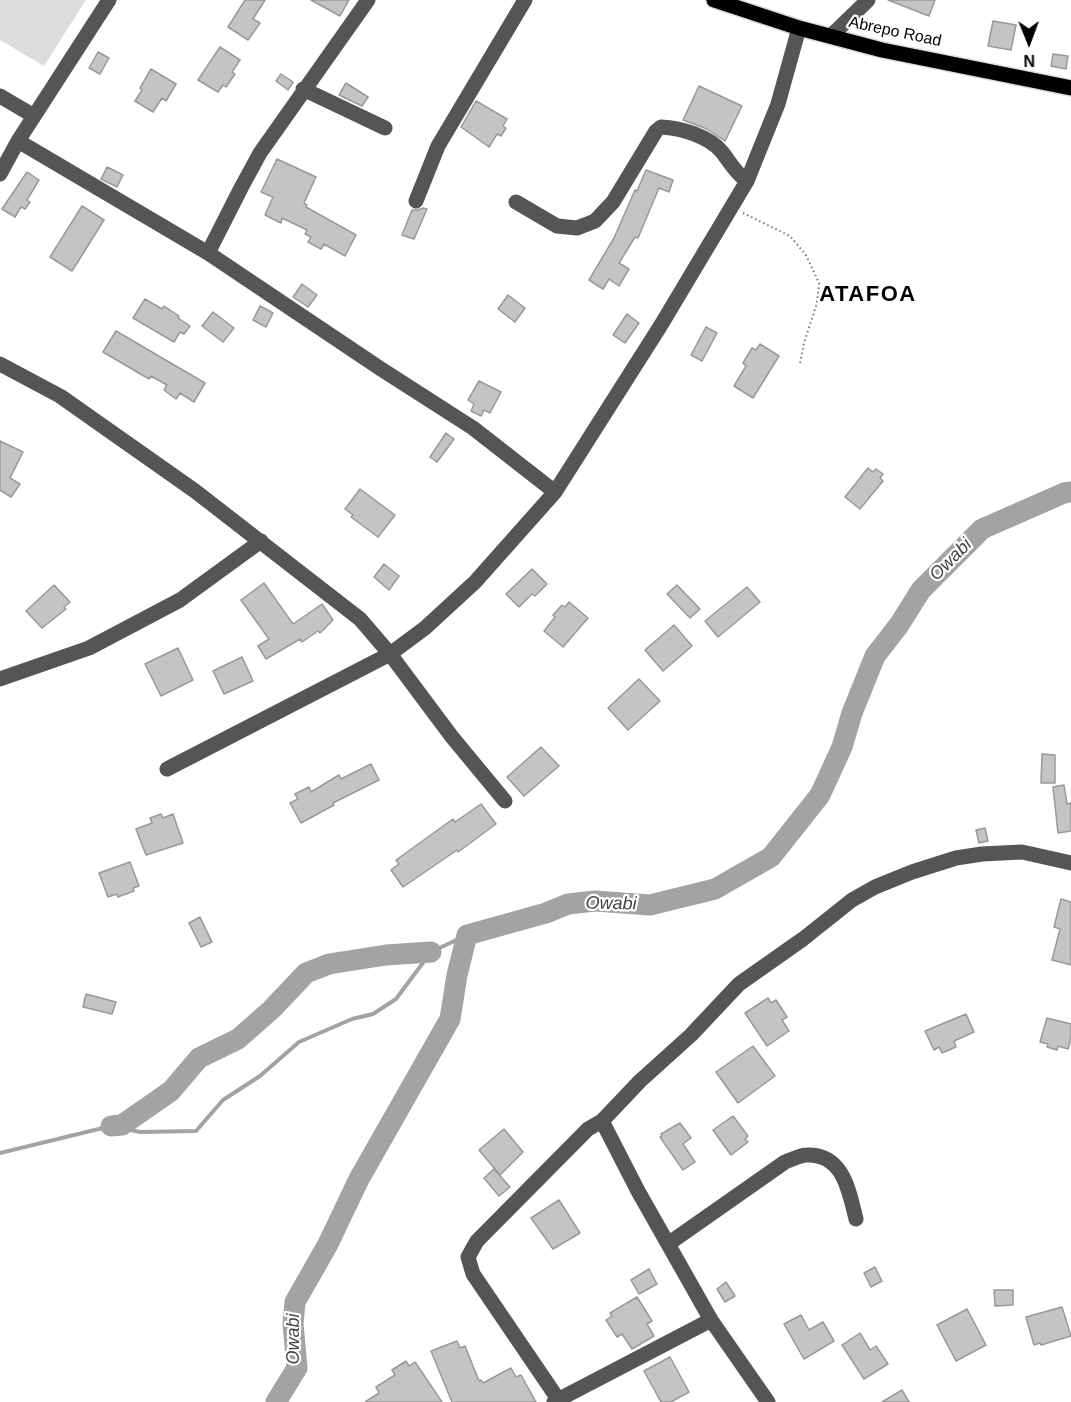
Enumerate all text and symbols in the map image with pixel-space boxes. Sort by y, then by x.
north arrow [999,12,1059,72]
street label: Abrepo Road [847,13,943,51]
text: N [1023,52,1035,69]
district label: ATAFOA [819,282,917,308]
water label: Owabi [925,534,977,586]
water label: Owabi [585,893,637,915]
water label: Owabi [283,1313,305,1365]

